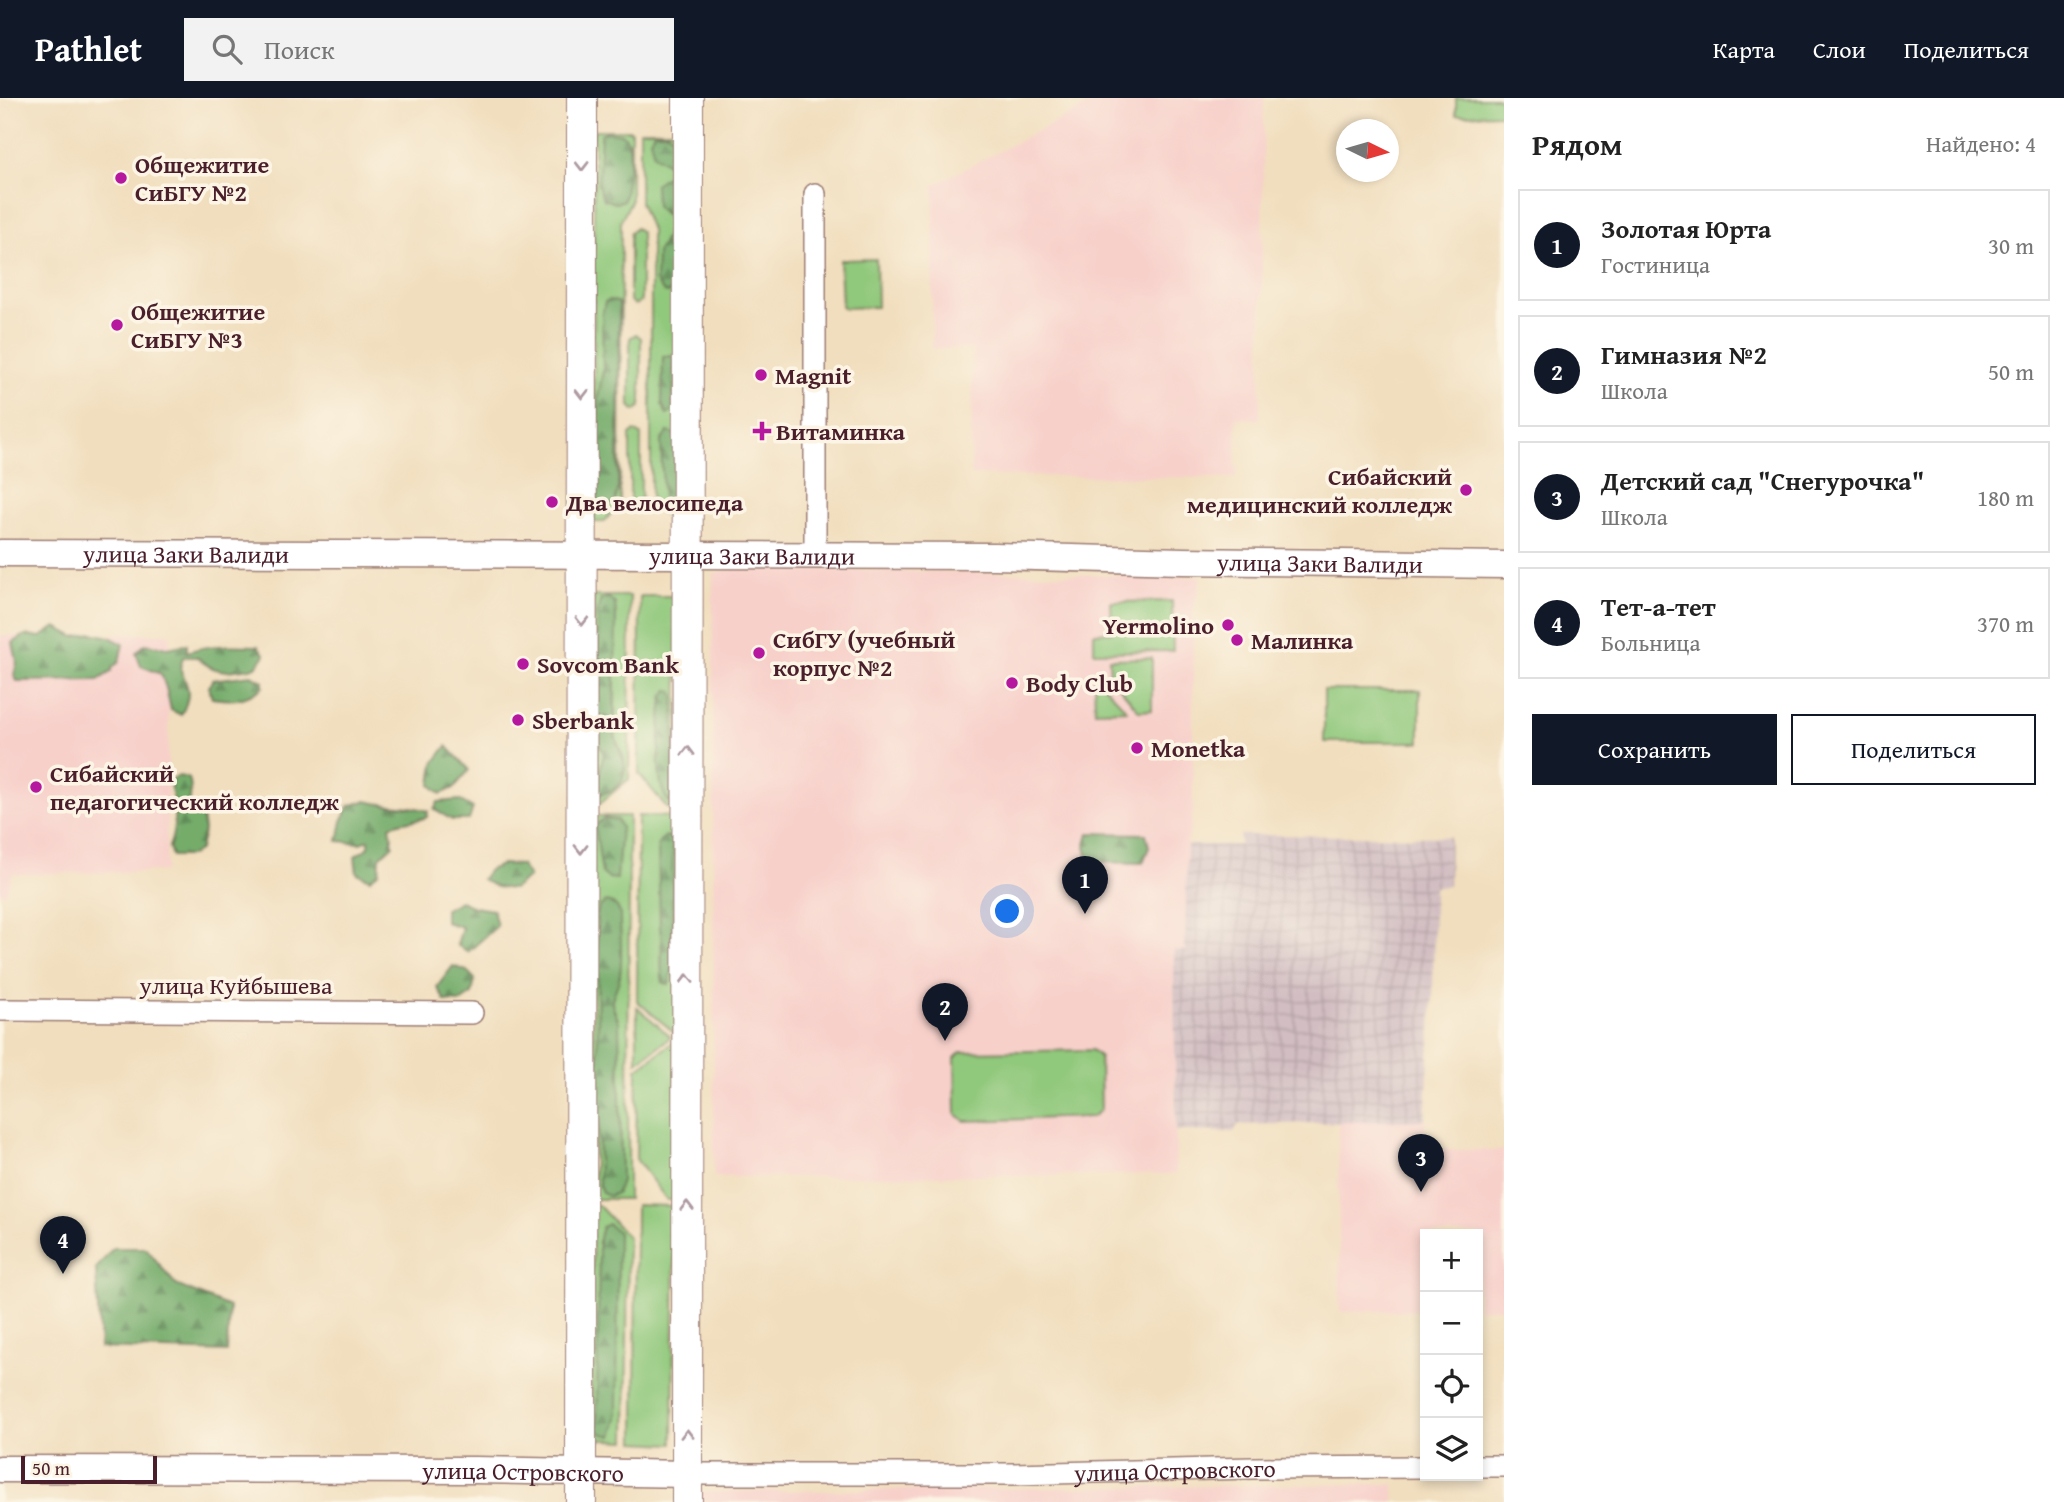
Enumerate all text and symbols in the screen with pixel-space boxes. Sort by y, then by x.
search box [184,18,674,81]
text: Pathlet [35,25,142,73]
icon: search [208,30,246,68]
text: Поиск [264,30,335,69]
text: Карта [1713,32,1775,67]
text: Слои [1813,32,1866,67]
text: Поделиться [1904,32,2029,67]
north arrow [1336,119,1399,182]
text: Рядом [1532,122,1623,166]
text: Найдено: 4 [1926,127,2036,160]
place label: Общежитие СиБГУ №2 [135,147,269,210]
one-way arrow [574,161,590,172]
marker: Общежитие СиБГУ №2 [113,170,129,186]
text: Золотая Юрта [1601,209,1771,248]
text: 1 [1551,229,1563,262]
text: 30 m [1988,229,2034,262]
text: Гостиница [1601,248,1710,281]
place label: Общежитие СиБГУ №3 [131,294,265,357]
marker: Общежитие СиБГУ №3 [109,317,125,333]
text: Гимназия №2 [1601,335,1767,374]
text: 2 [1551,355,1563,388]
text: 50 m [1988,355,2034,388]
place label: Magnit [775,358,851,393]
marker: Magnit [753,367,769,383]
text: Школа [1601,374,1668,407]
one-way arrow [574,389,590,399]
place label: Витаминка [776,414,906,449]
marker: Витаминка [754,423,770,439]
place label: Сибайский медицинский колледж [1187,459,1453,522]
text: Детский сад "Снегурочка" [1601,461,1924,500]
text: 3 [1551,481,1563,514]
text: 180 m [1977,481,2034,514]
marker: Сибайский медицинский колледж [1458,482,1474,498]
place label: Два велосипеда [565,485,744,520]
marker: Два велосипеда [544,494,560,510]
text: Школа [1601,500,1668,533]
street label: улица Заки Валиди [82,536,289,571]
street label: улица Заки Валиди [648,537,855,573]
street label: улица Заки Валиди [1216,544,1423,581]
text: Тет-а-тет [1601,587,1716,626]
text: 4 [1551,607,1563,640]
text: 370 m [1977,607,2034,640]
place label: Yermolino [1103,608,1214,643]
one-way arrow [574,616,590,627]
marker: Yermolino [1220,617,1236,633]
place label: СибГУ (учебный корпус №2 [773,622,955,685]
place label: Малинка [1251,623,1354,658]
text: Больница [1601,626,1700,659]
marker: Малинка [1229,632,1245,648]
marker: СибГУ (учебный корпус №2 [751,645,767,661]
place label: Sovcom Bank [537,647,679,682]
marker: Sovcom Bank [515,656,531,672]
place label: Body Club [1026,666,1133,701]
marker: Body Club [1004,675,1020,691]
place label: Sberbank [532,703,634,738]
marker: Sberbank [510,712,526,728]
button: Сохранить [1532,714,1777,785]
button: Поделиться [1791,714,2036,785]
place label: Monetka [1151,731,1246,766]
marker: Monetka [1129,740,1145,756]
one-way arrow [680,746,696,756]
place label: Сибайский педагогический колледж [50,756,340,819]
marker: Сибайский педагогический колледж [28,779,44,795]
one-way arrow [573,844,589,854]
pin: 1 [1062,856,1108,914]
your location [990,894,1024,928]
street label: улица Куйбышева [139,968,333,1003]
one-way arrow [679,973,695,984]
pin: 2 [922,983,968,1041]
pin: 3 [1398,1134,1444,1192]
one-way arrow [679,1201,695,1211]
pin: 4 [40,1216,86,1274]
map controls [1420,1229,1483,1481]
button: + [1420,1229,1483,1292]
button: − [1420,1292,1483,1355]
button: locate [1420,1355,1483,1418]
button: layers [1420,1418,1483,1481]
one-way arrow [679,1428,695,1439]
street label: улица Островского [1073,1450,1276,1490]
street label: улица Островского [421,1452,624,1490]
scale bar [21,1453,158,1485]
text: 50 m [32,1454,70,1482]

